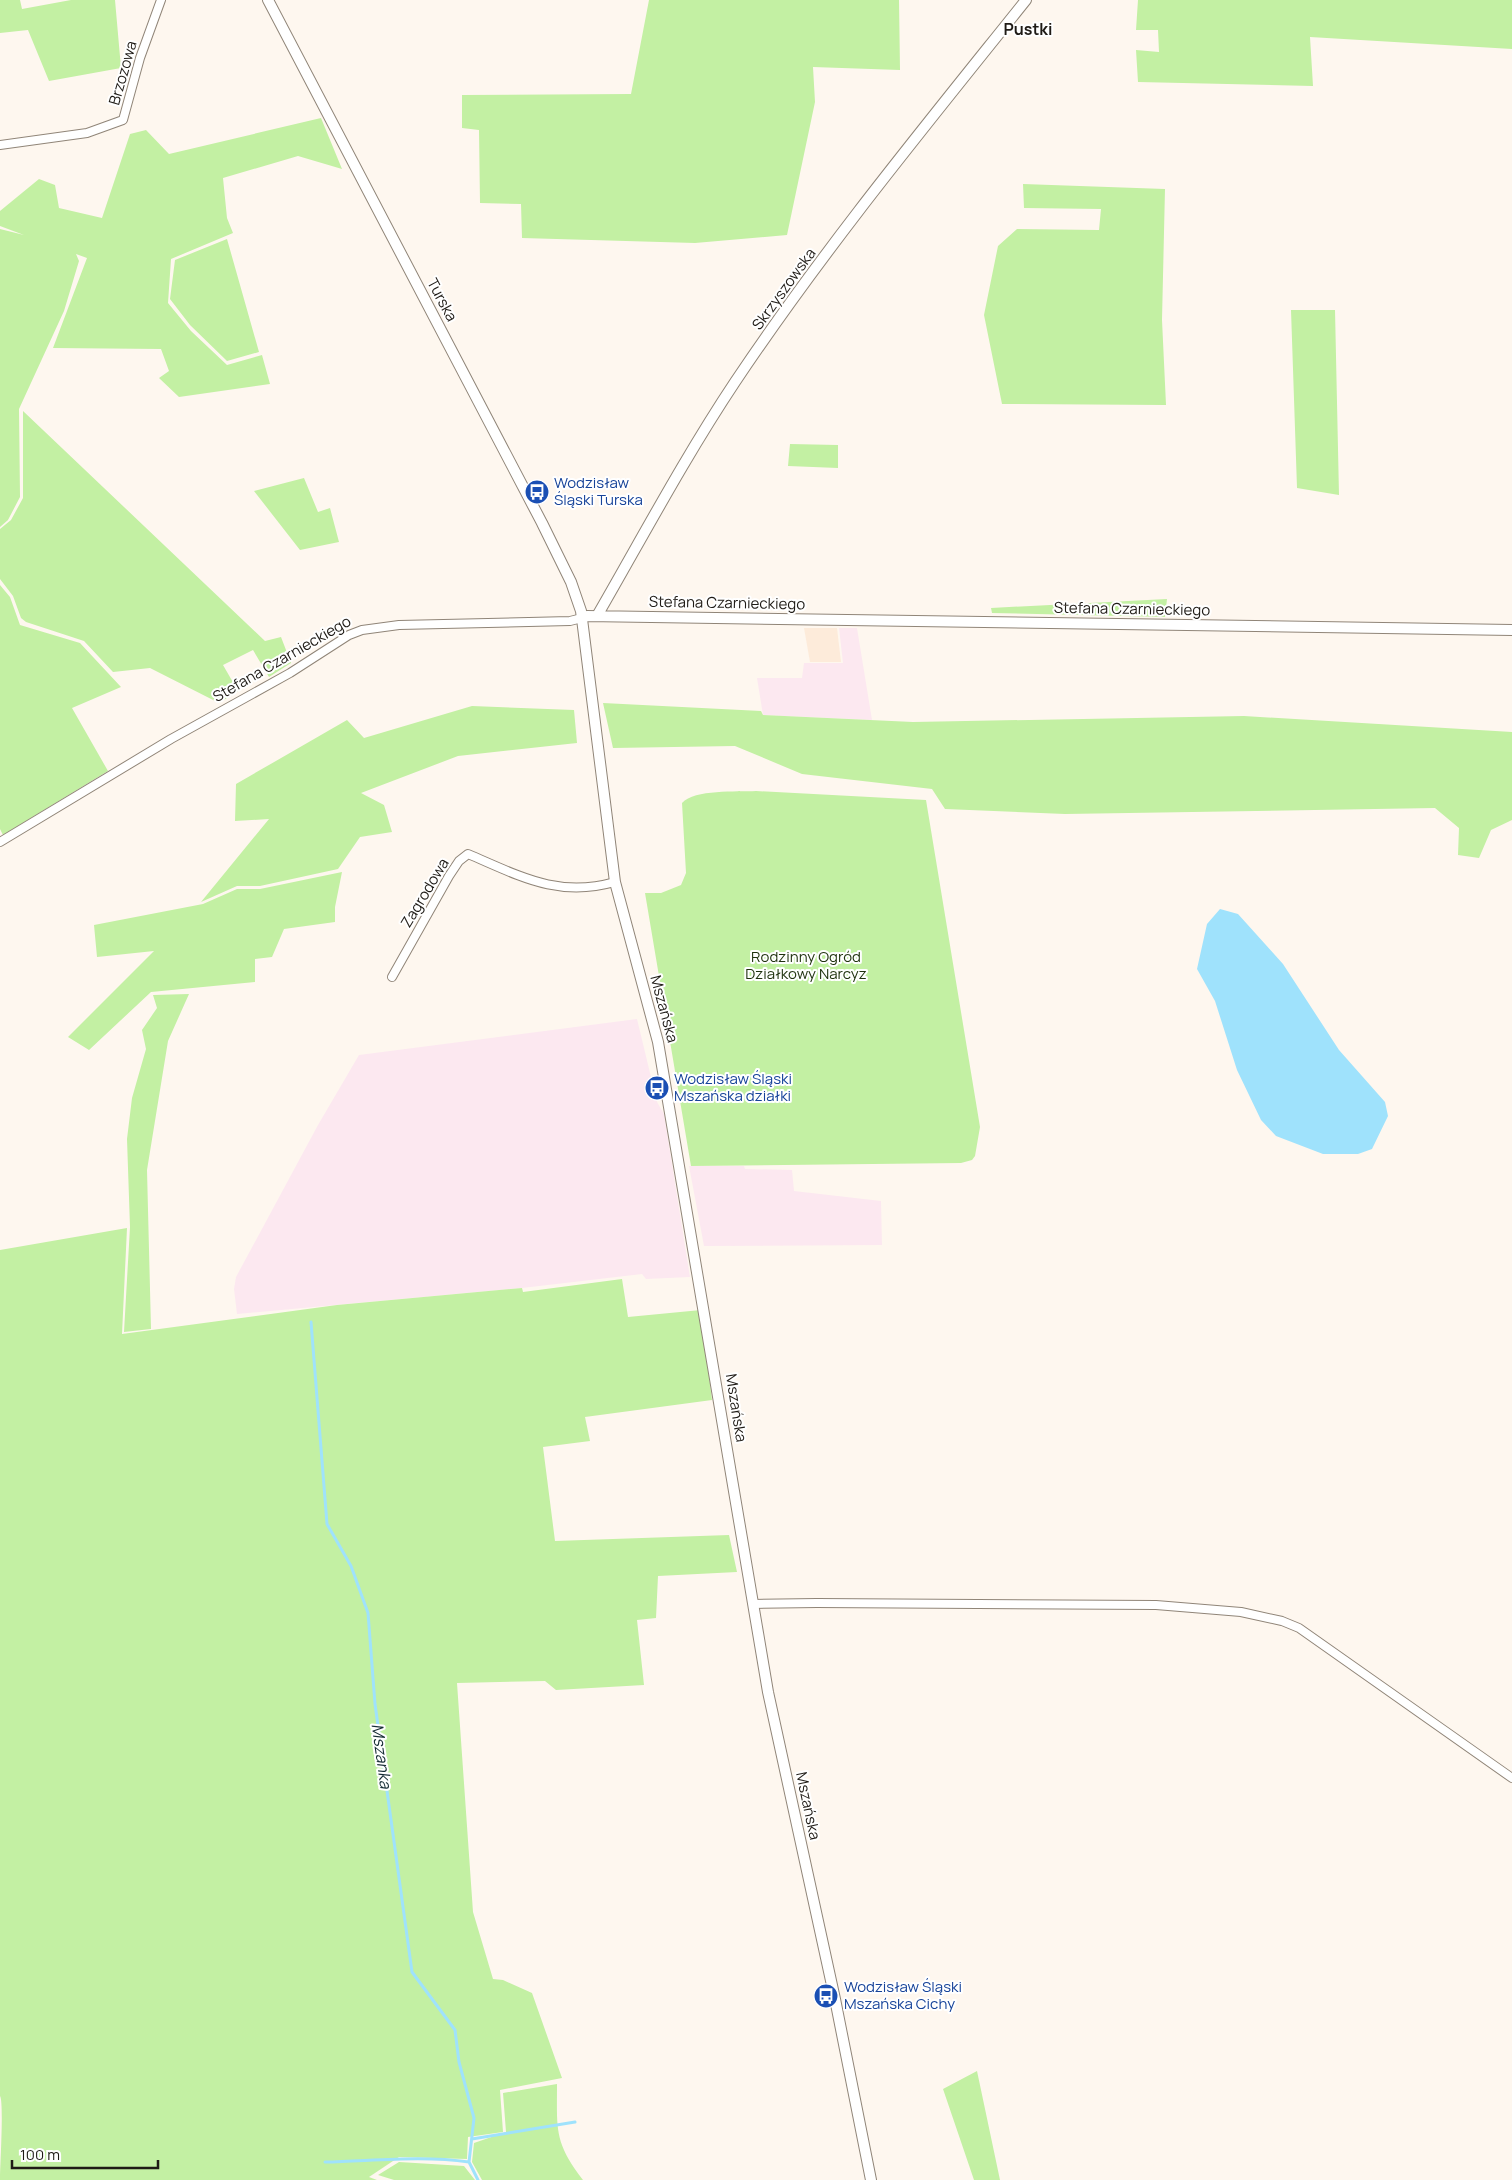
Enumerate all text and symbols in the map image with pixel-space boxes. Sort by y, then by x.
district label: Pustki [1004,18,1052,40]
street label: Brzozowa [103,38,142,107]
street label: Skrzyszowska [747,244,820,334]
street label: Turska [422,275,462,325]
place label: Wodzisław Śląski Turska [554,472,643,510]
bus stop icon: Wodzisław Śląski Turska [524,479,550,505]
street label: Stefana Czarnieckiego [649,591,805,614]
street label: Stefana Czarnieckiego [1054,597,1210,620]
street label: Stefana Czarnieckiego [209,610,355,707]
street label: Zagrodowa [396,854,454,931]
park label: Rodzinny Ogród Działkowy Narcyz [745,946,867,984]
street label: Mszańska [645,973,684,1045]
place label: Wodzisław Śląski Mszańska działki [674,1068,792,1106]
bus stop icon: Wodzisław Śląski Mszańska działki [644,1075,670,1101]
street label: Mszańska [721,1372,752,1444]
water label: Mszanka [367,1722,398,1791]
street label: Mszańska [791,1770,826,1842]
place label: Wodzisław Śląski Mszańska Cichy [844,1976,962,2014]
bus stop icon: Wodzisław Śląski Mszańska Cichy [813,1983,839,2009]
scale bar [12,2138,159,2170]
text: 100 m [20,2144,60,2165]

